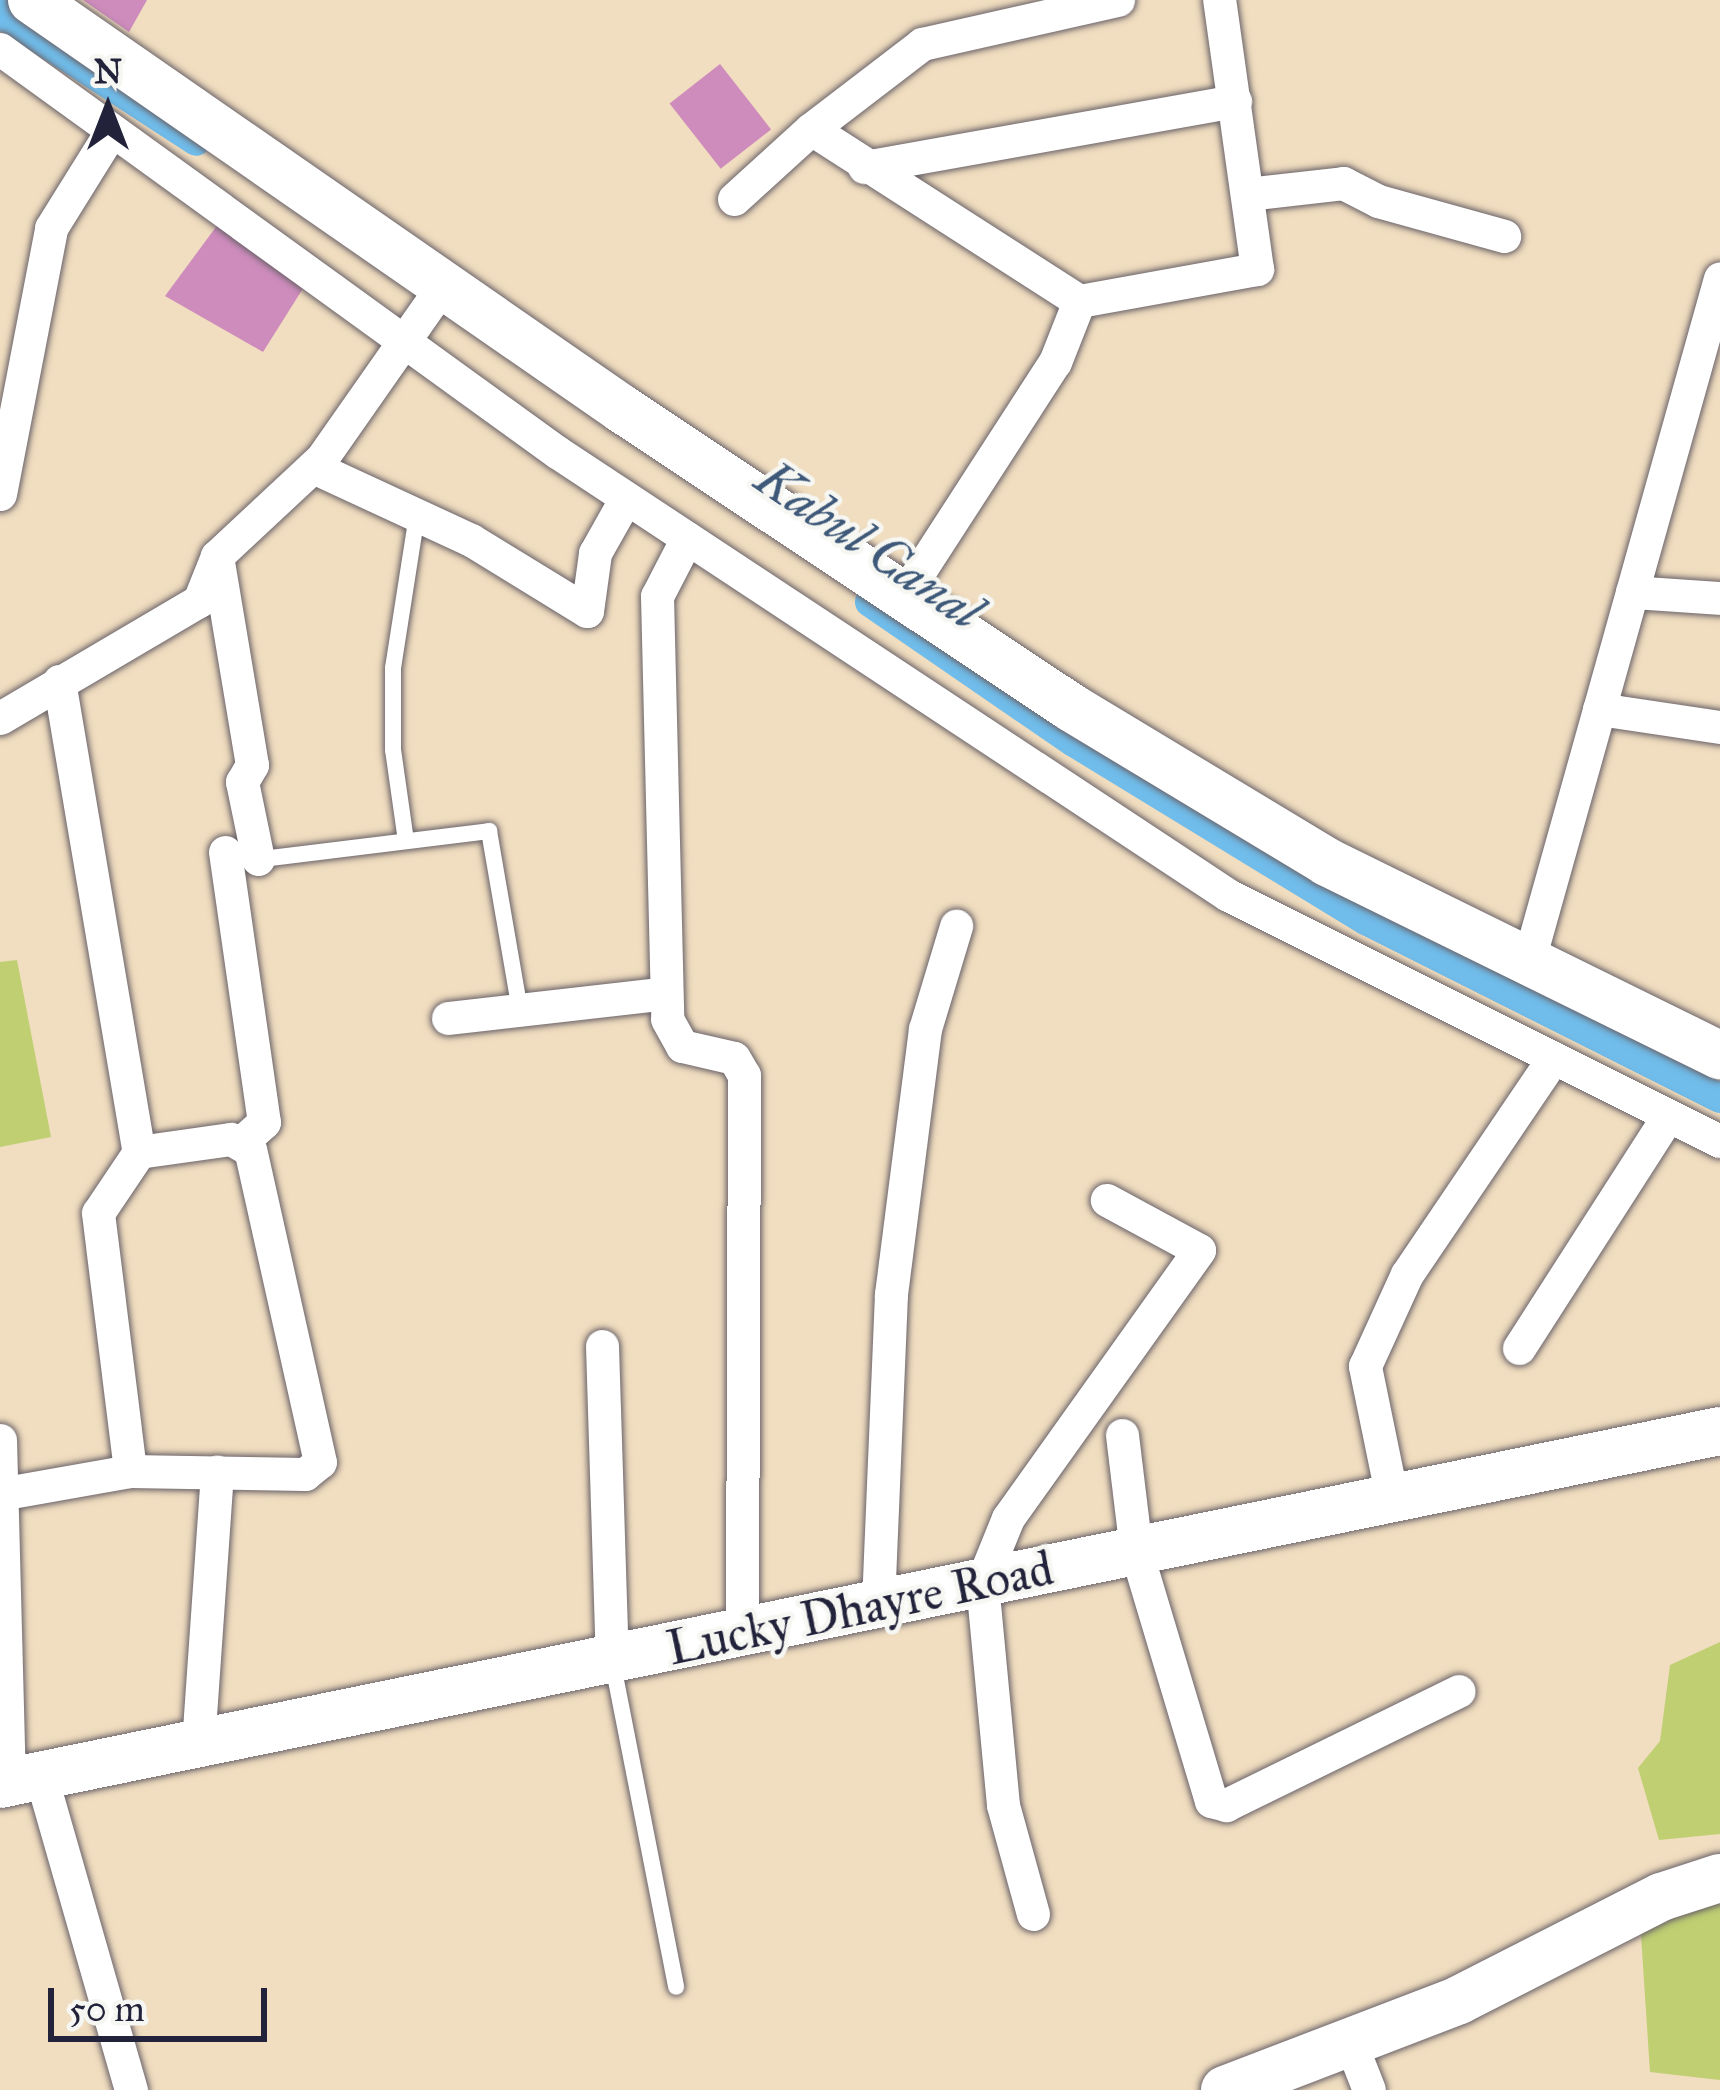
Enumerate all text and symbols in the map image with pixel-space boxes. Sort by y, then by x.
north arrow [48,48,168,168]
text: N [94,52,122,92]
water label: Kabul Canal [745,447,993,643]
street label: Lucky Dhayre Road [662,1539,1058,1677]
scale bar [54,1964,273,2038]
text: 50 m [69,1987,145,2031]

